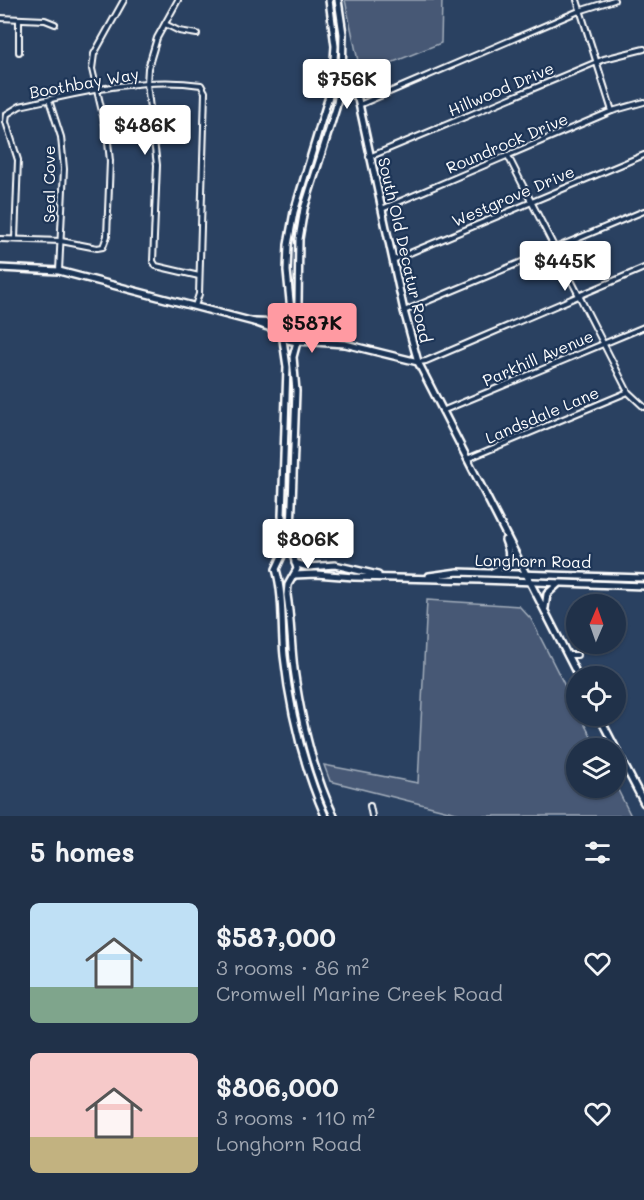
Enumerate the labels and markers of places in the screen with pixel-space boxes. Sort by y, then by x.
pin: $756K [305,59,389,110]
pin: $486K [103,105,187,156]
pin: $445K [523,241,607,292]
pin: $587K [270,303,354,354]
pin: $806K [266,519,350,570]

